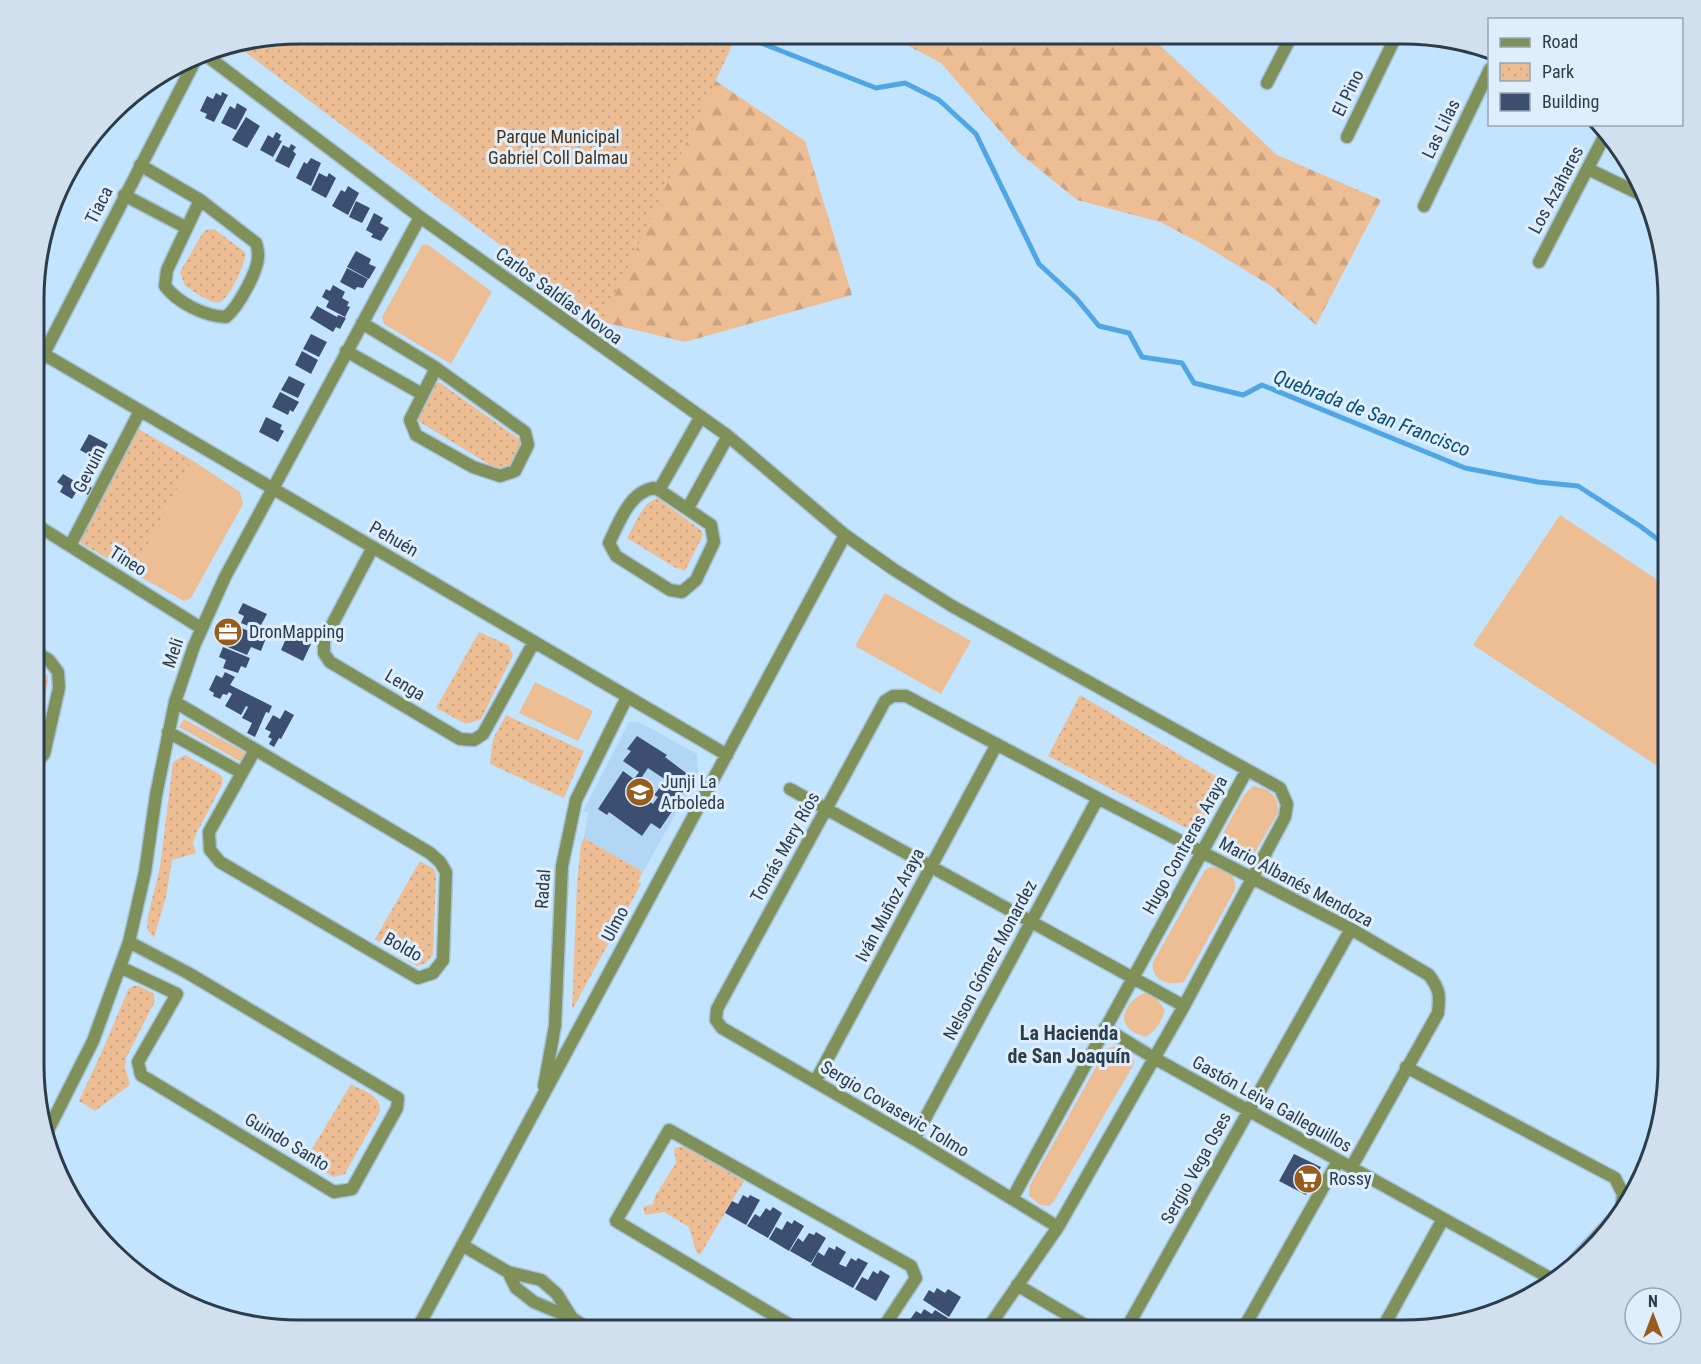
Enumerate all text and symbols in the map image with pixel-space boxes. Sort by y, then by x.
legend [1488,18,1683,126]
text: Road [1542,31,1578,52]
text: Park [1542,61,1574,82]
street label: El Pino [1327,66,1368,119]
text: Building [1542,91,1599,112]
street label: Las Lilas [1417,96,1464,162]
park label: Parque Municipal Gabriel Coll Dalmau [488,126,628,168]
street label: Los Azahares [1524,142,1587,237]
street label: Tiaca [80,183,117,227]
street label: Carlos Saldías Novoa [492,243,627,349]
water label: Quebrada de San Francisco [1270,364,1474,462]
street label: Gevuin [68,444,109,496]
street label: Pehuén [366,516,422,561]
street label: Tineo [106,541,151,580]
office icon: DronMapping [212,616,244,648]
place label: DronMapping [249,621,344,642]
street label: Meli [158,635,187,671]
street label: Lenga [381,664,429,705]
place label: Junji La Arboleda [661,771,725,813]
street label: Hugo Contreras Araya [1138,772,1231,918]
school or university icon: Junji La Arboleda [624,776,656,808]
street label: Tomás Mery Ríos [746,788,823,905]
street label: Mario Albanés Mendoza [1216,832,1377,931]
street label: Iván Muñoz Araya [851,844,928,965]
street label: Radal [531,868,554,910]
street label: Nelson Gómez Monardez [938,876,1041,1043]
street label: Ulmo [597,903,632,945]
street label: Boldo [380,927,426,966]
district label: La Hacienda de San Joaquín [1008,1021,1130,1068]
street label: Gastón Leiva Galleguillos [1189,1051,1356,1156]
street label: Sergio Covasevic Tolmo [817,1056,973,1161]
street label: Guindo Santo [241,1108,333,1175]
street label: Sergio Vega Oses [1156,1108,1235,1227]
supermarket icon: Rossy [1292,1163,1324,1195]
place label: Rossy [1329,1168,1372,1189]
north arrow [1623,1286,1683,1346]
text: N [1648,1292,1658,1311]

